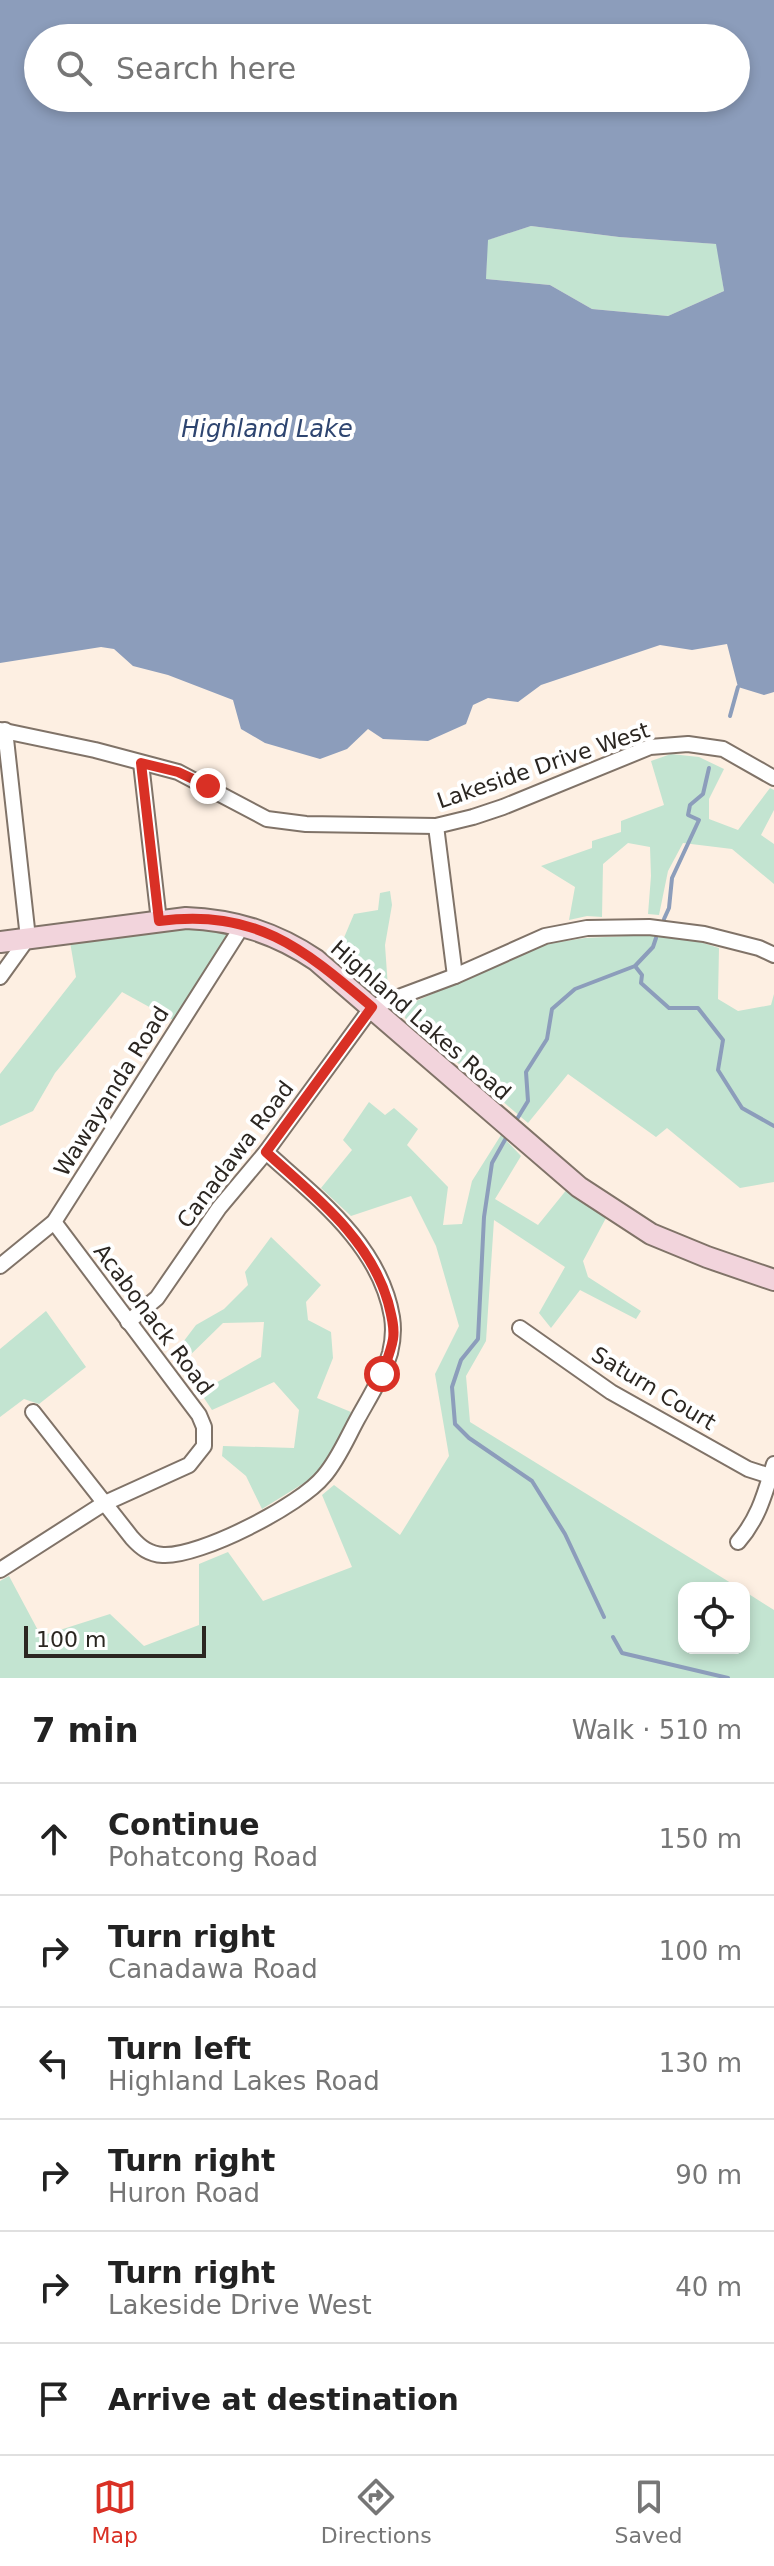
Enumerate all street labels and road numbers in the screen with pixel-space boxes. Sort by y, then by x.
street label: Lakeside Drive West [434,717,653,814]
street label: Highland Lakes Road [326,936,516,1105]
street label: Wawayanda Road [49,1002,174,1181]
street label: Canadawa Road [172,1076,299,1233]
street label: Acabonack Road [89,1239,218,1400]
street label: Saturn Court [587,1342,721,1435]

